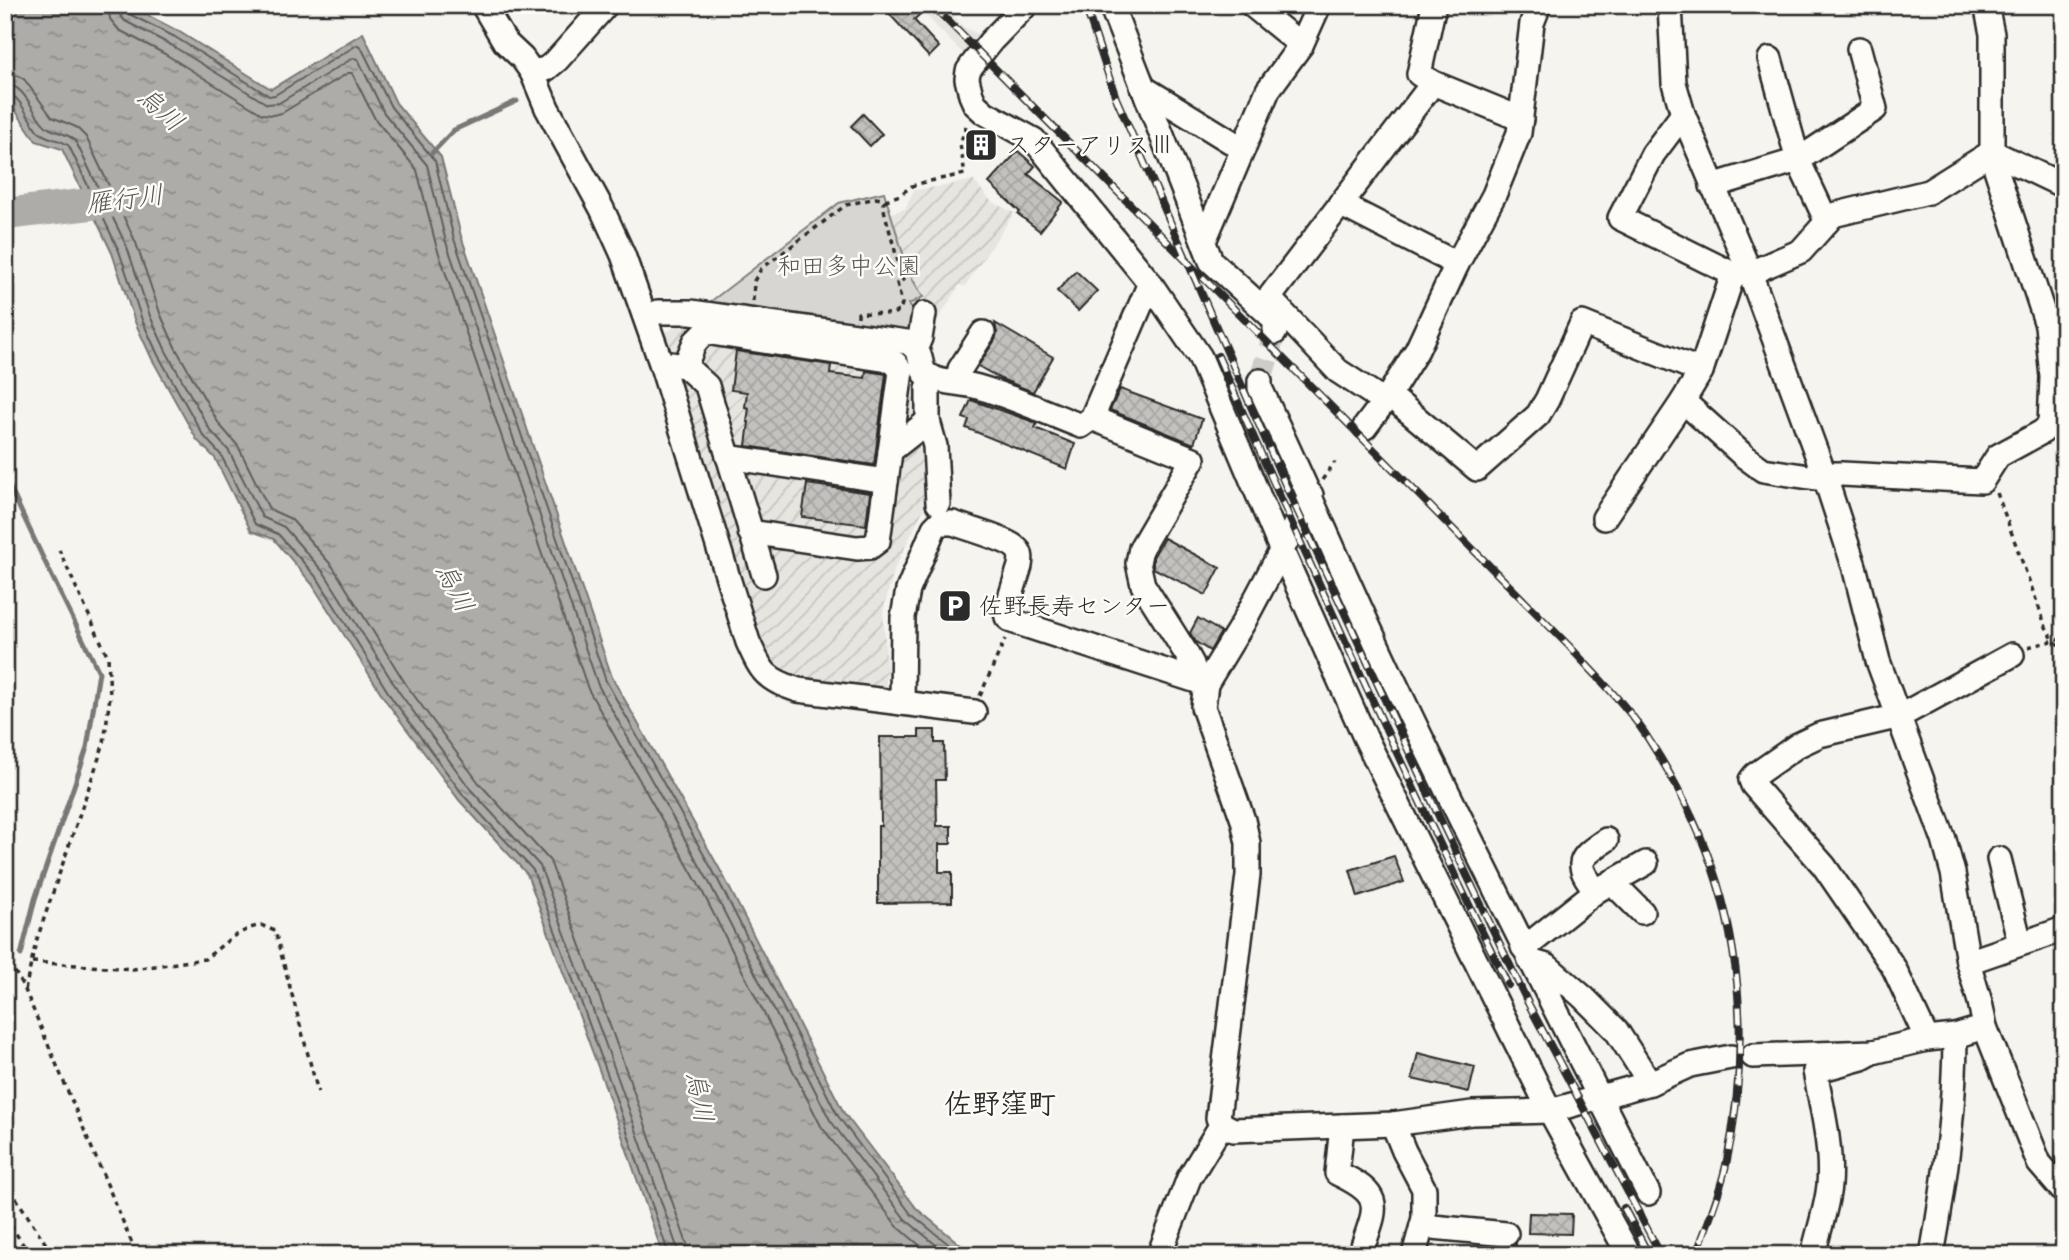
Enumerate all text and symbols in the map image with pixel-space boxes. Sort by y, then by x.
water label: 烏川 [130,81,190,139]
building icon: スターアリスⅢ [962,126,1000,164]
place label: スターアリスⅢ [1006,131,1174,160]
water label: 雁行川 [84,180,166,220]
park label: 和田多中公園 [777,252,921,281]
water label: 烏川 [428,558,480,618]
parking icon: 佐野長寿センター [936,587,974,625]
place label: 佐野長寿センター [979,592,1170,621]
water label: 烏川 [679,1069,719,1125]
district label: 佐野窪町 [944,1088,1056,1121]

